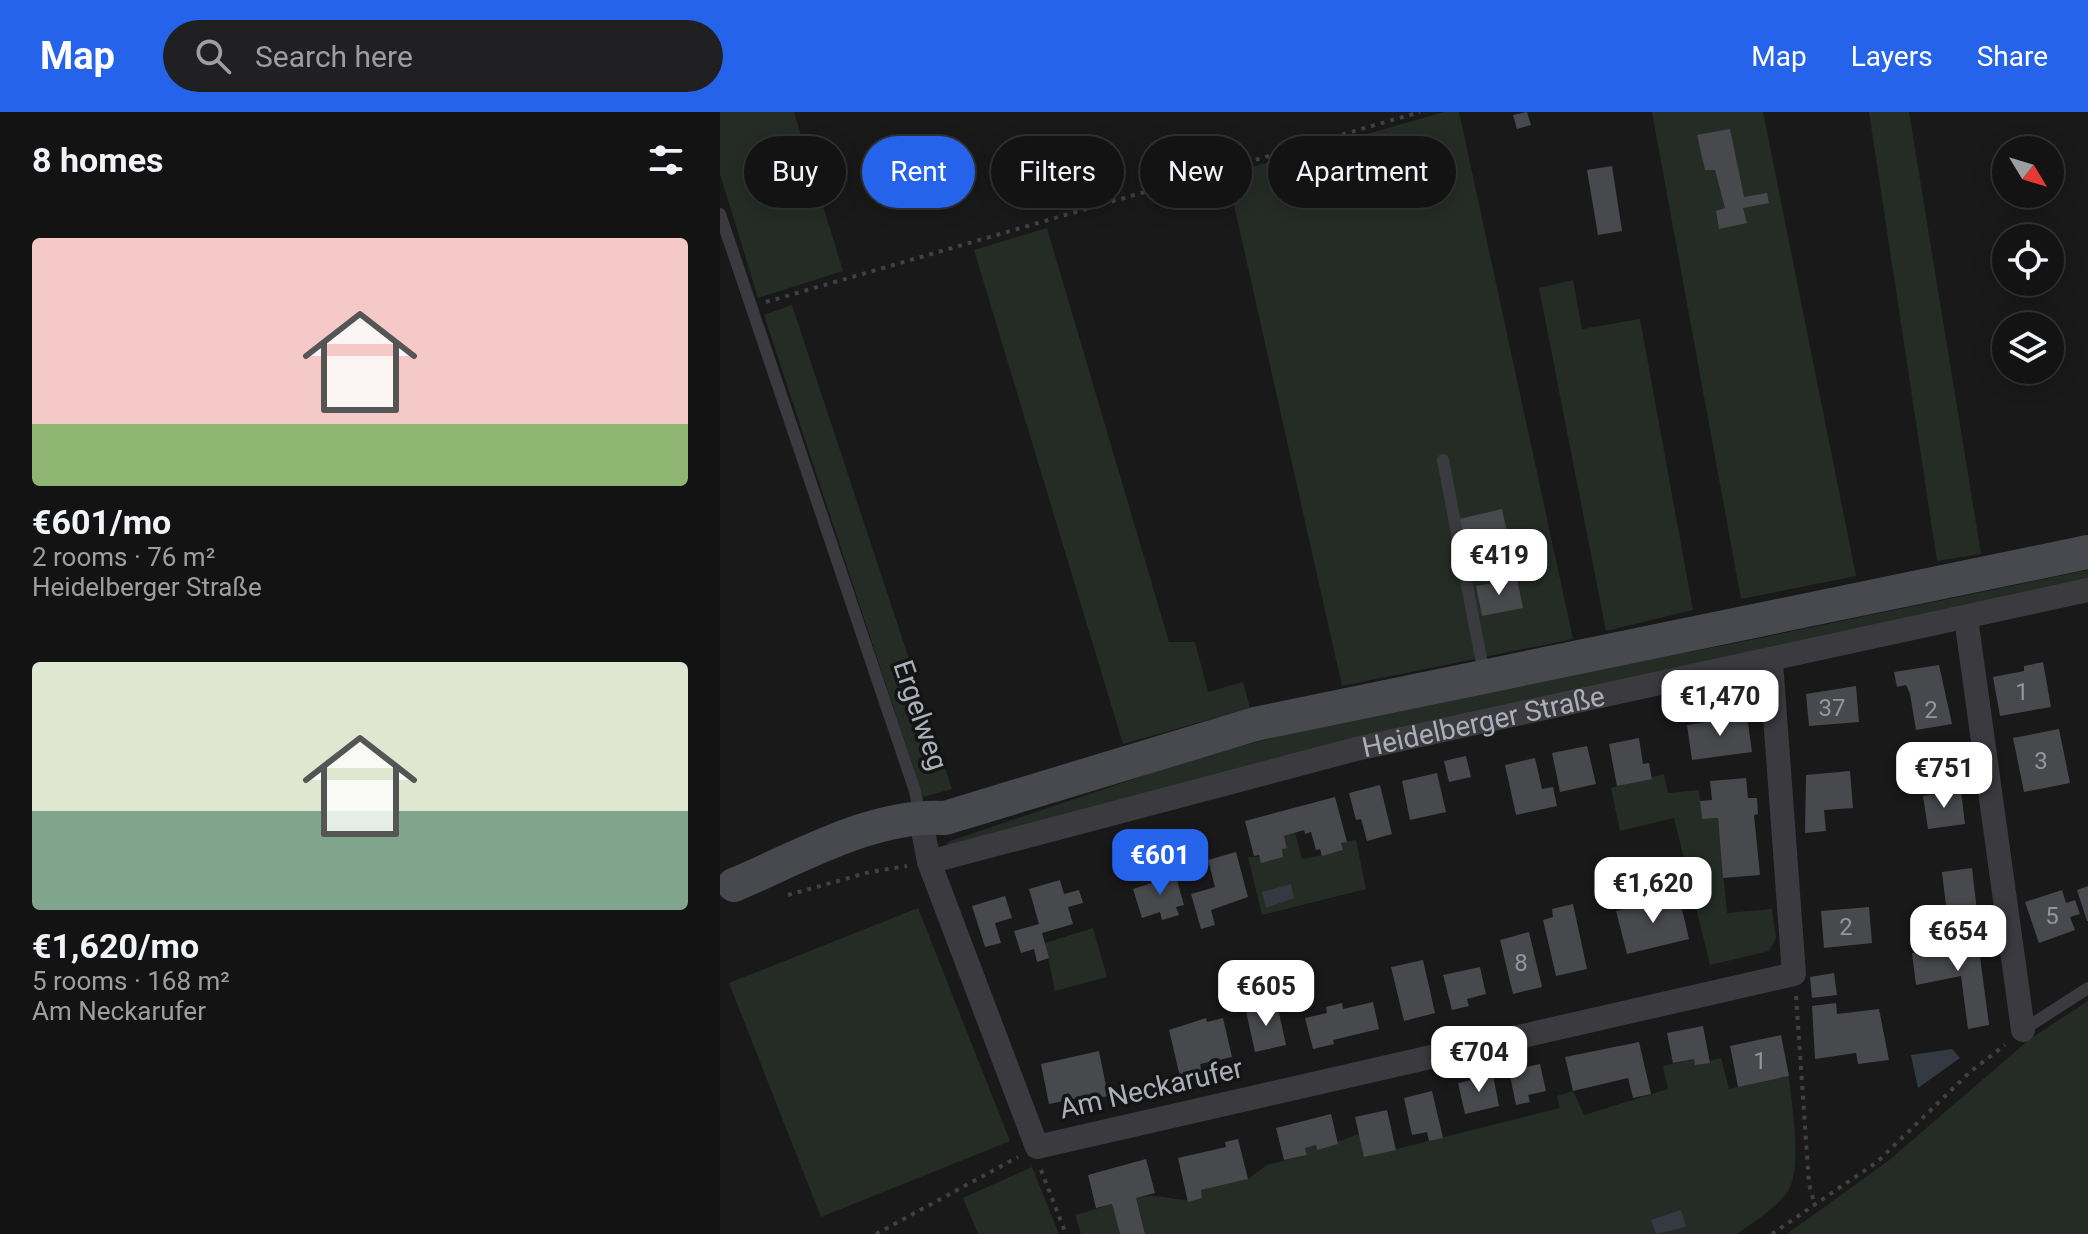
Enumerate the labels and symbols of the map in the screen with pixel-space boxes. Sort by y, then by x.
north arrow [1992,136,2064,208]
pin: €419 [1452,529,1546,597]
street label: Ergelweg [886,656,955,774]
pin: €1,470 [1655,670,1785,738]
house number: 1 [2015,678,2029,706]
street label: Heidelberger Straße [1359,679,1608,764]
house number: 37 [1819,694,1845,722]
house number: 2 [1924,696,1938,724]
pin: €751 [1897,742,1991,810]
house number: 3 [2034,747,2048,775]
pin: €601 [1113,829,1207,897]
pin: €1,620 [1588,857,1718,925]
house number: 5 [2045,902,2059,930]
pin: €654 [1911,905,2005,973]
house number: 2 [1839,913,1853,941]
house number: 8 [1514,949,1528,977]
pin: €605 [1219,960,1313,1028]
pin: €704 [1432,1026,1526,1094]
house number: 1 [1753,1047,1767,1075]
street label: Am Neckarufer [1056,1051,1247,1126]

